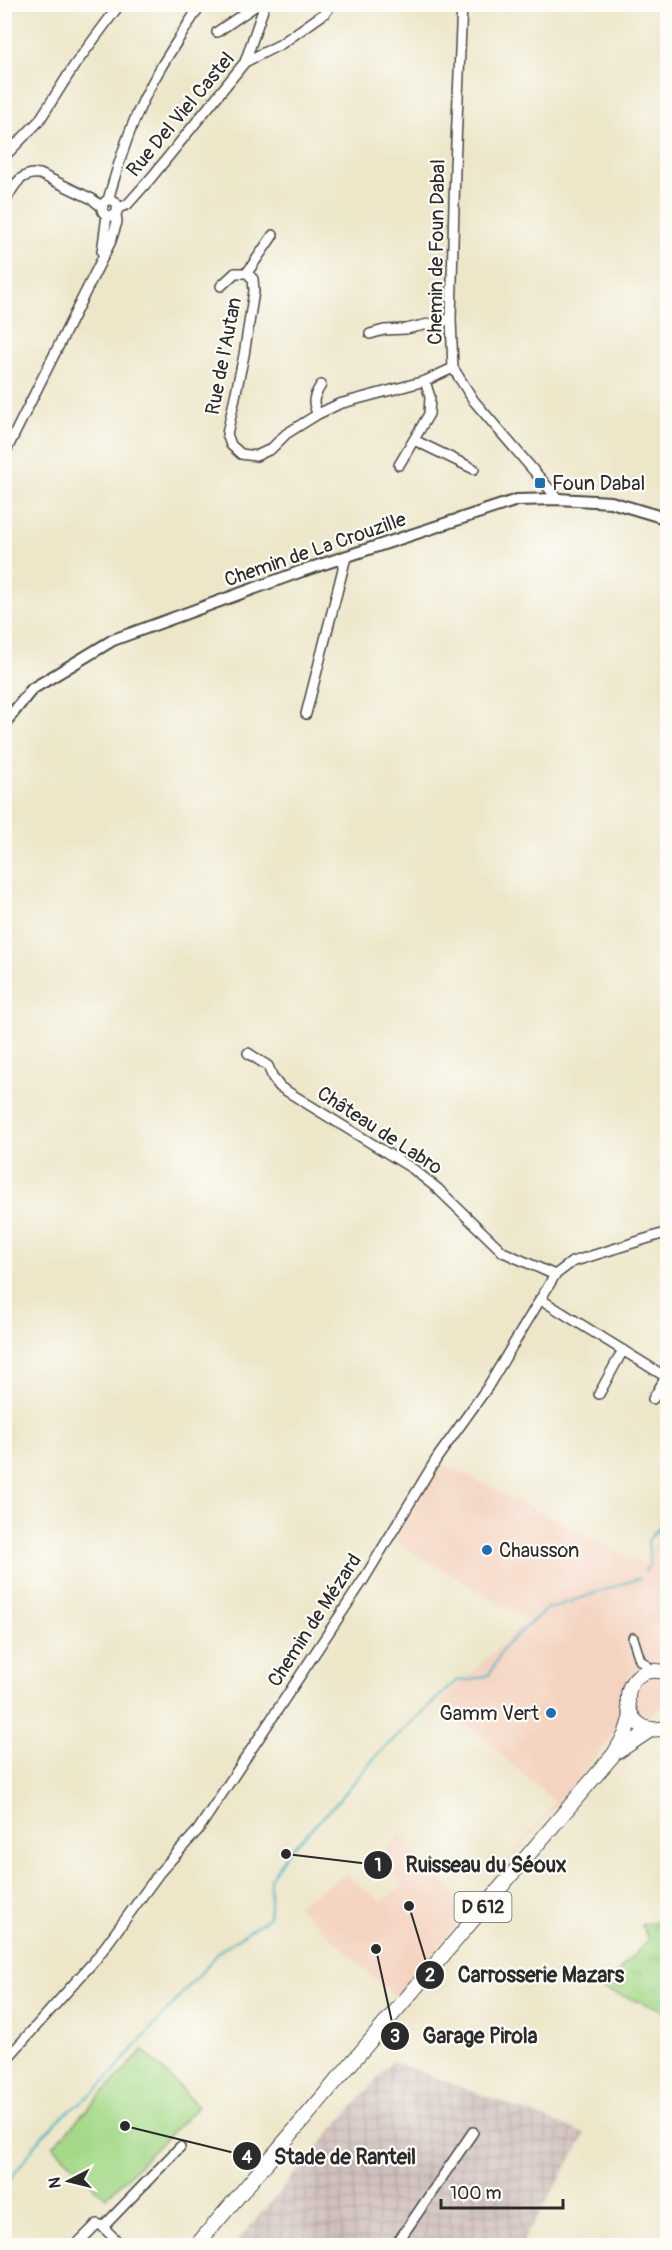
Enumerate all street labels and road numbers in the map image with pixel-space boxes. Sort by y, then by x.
street label: Rue Del Viel Castel [121,47,240,182]
street label: Chemin de Foun Dabal [422,159,451,345]
street label: Rue de l'Autan [200,295,247,417]
street label: Chemin de La Crouzille [221,507,409,592]
street label: Château de Labro [312,1081,447,1180]
street label: Chemin de Mézard [262,1549,367,1692]
road number: D 612 [454,1892,512,1922]

